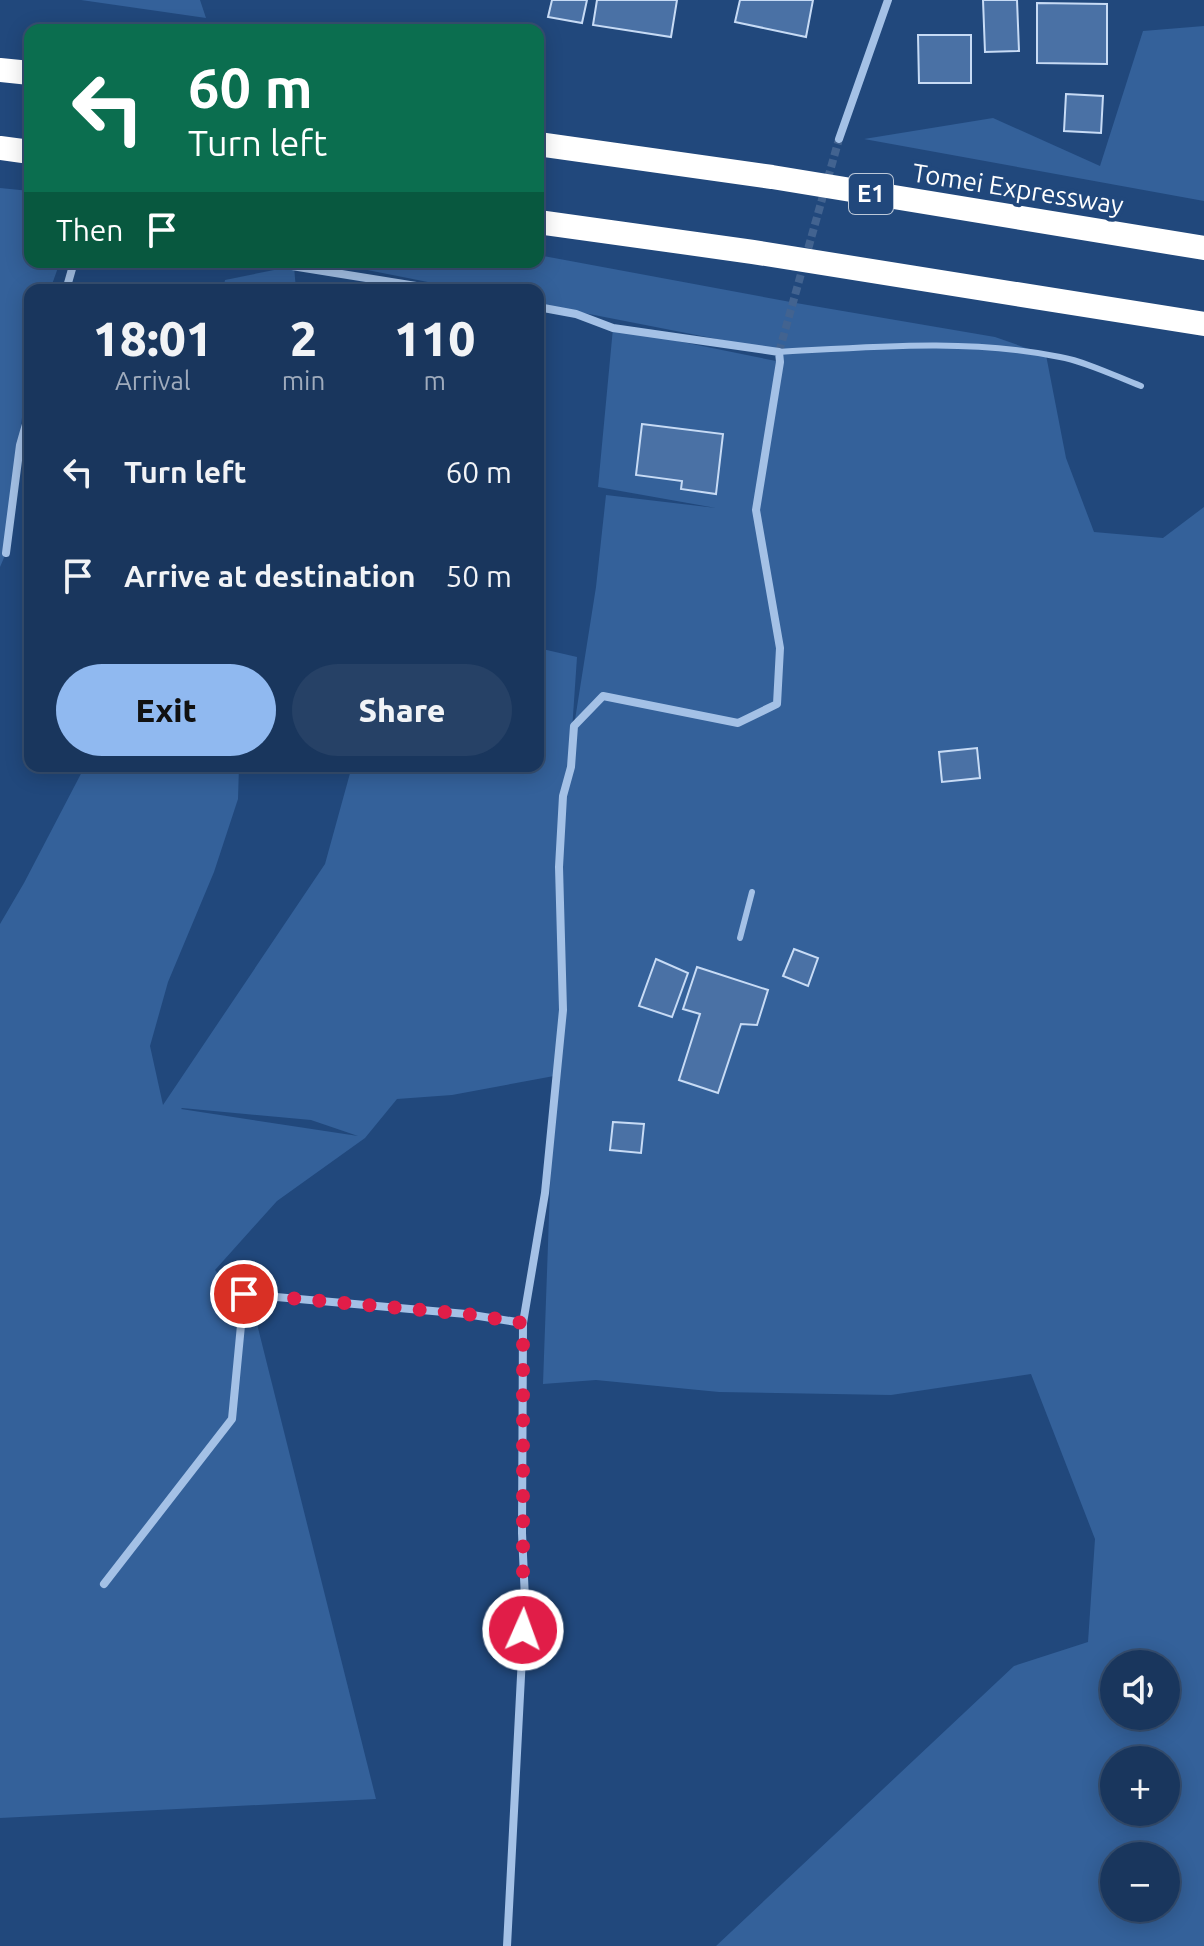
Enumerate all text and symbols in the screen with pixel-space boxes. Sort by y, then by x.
icon: left [56,56,160,160]
text: 60 m [188,56,313,119]
text: Turn left [188,122,327,163]
street label: Tomei Expressway [910,157,1126,220]
road number: E1 [849,174,893,214]
icon: arrive [140,208,184,252]
text: Then [56,213,124,247]
text: 18:01 [93,311,213,365]
text: 2 [290,311,317,365]
text: 110 [394,311,475,365]
text: Arrival [115,366,191,395]
text: min [282,366,325,395]
text: m [423,366,446,395]
icon: left [56,450,100,494]
text: Turn left [124,455,246,489]
text: 60 m [445,455,512,489]
icon: arrive [56,554,100,598]
text: Arrive at destination [124,559,416,593]
text: 50 m [445,559,512,593]
button: Exit [56,664,276,756]
button: Share [292,664,512,756]
pin [210,1260,278,1328]
icon: arrive [222,1272,266,1316]
position arrow [481,1588,565,1672]
map controls [1100,1650,1180,1922]
button: sound [1100,1650,1180,1730]
button: + [1100,1746,1180,1826]
button: − [1100,1842,1180,1922]

